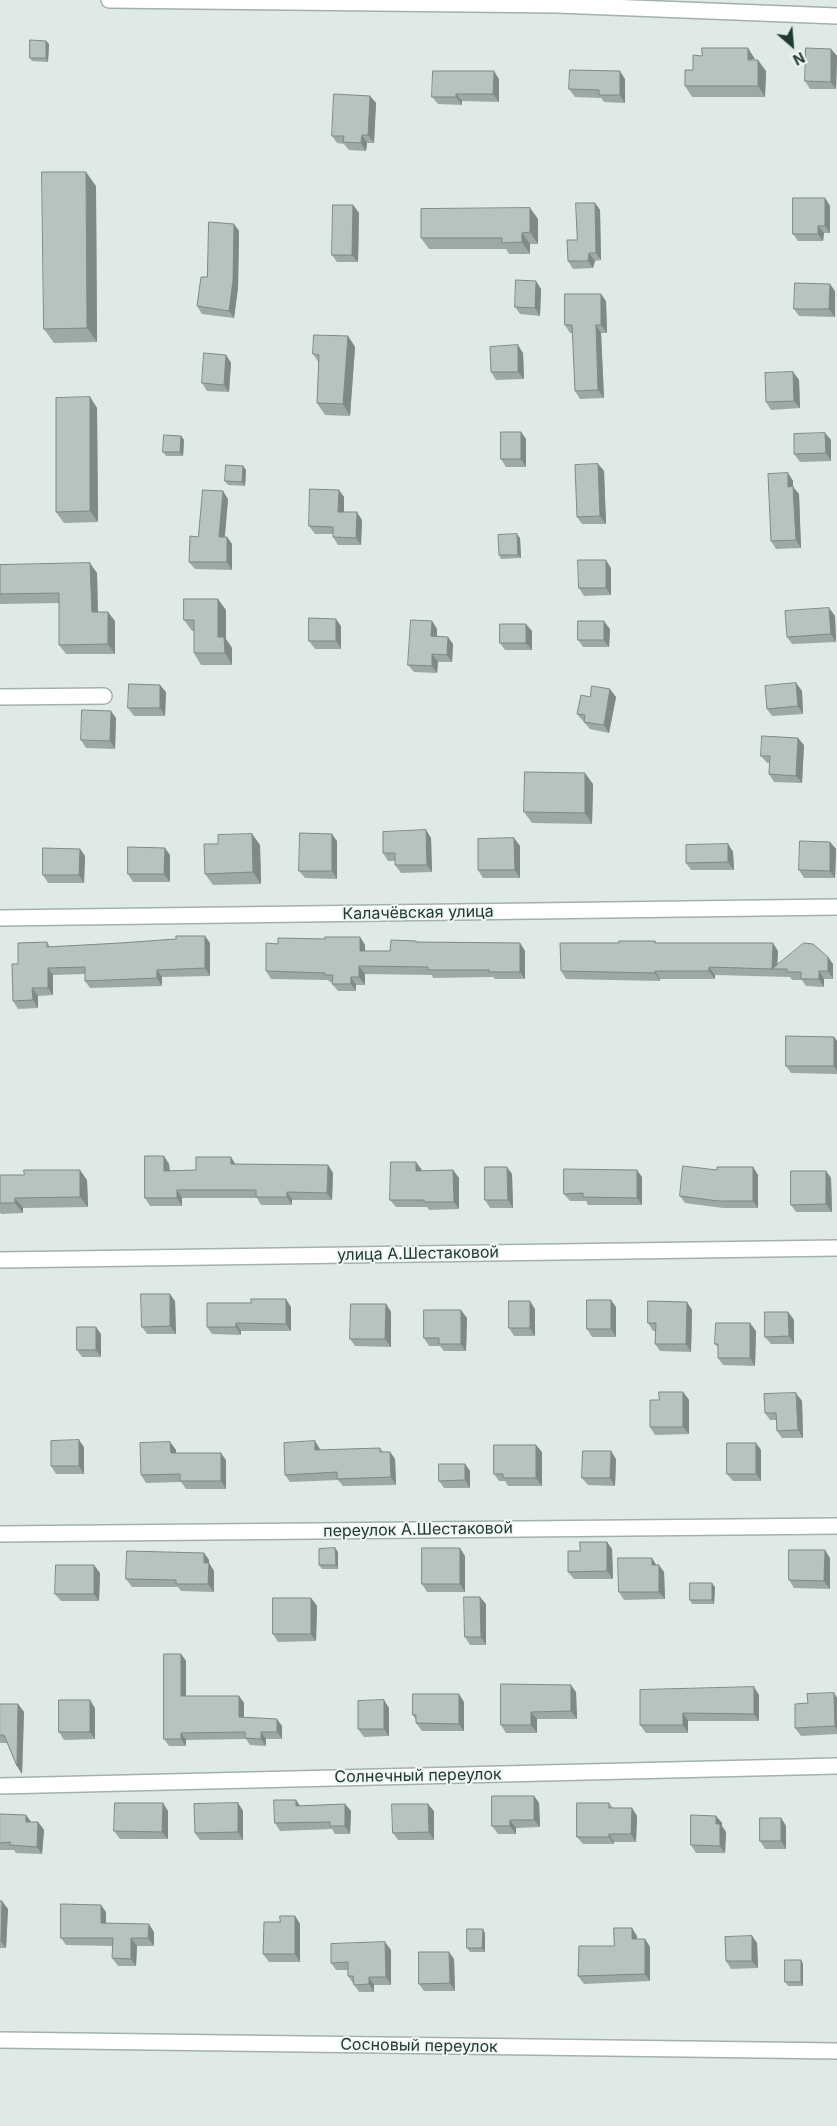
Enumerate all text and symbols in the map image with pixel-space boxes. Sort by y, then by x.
north arrow [767,20,817,70]
text: N [790,49,808,69]
street label: Калачёвская улица [342,902,494,924]
street label: улица А.Шестаковой [337,1243,499,1265]
street label: переулок А.Шестаковой [323,1519,513,1541]
street label: Солнечный переулок [334,1765,502,1787]
street label: Сосновый переулок [340,2035,498,2057]

